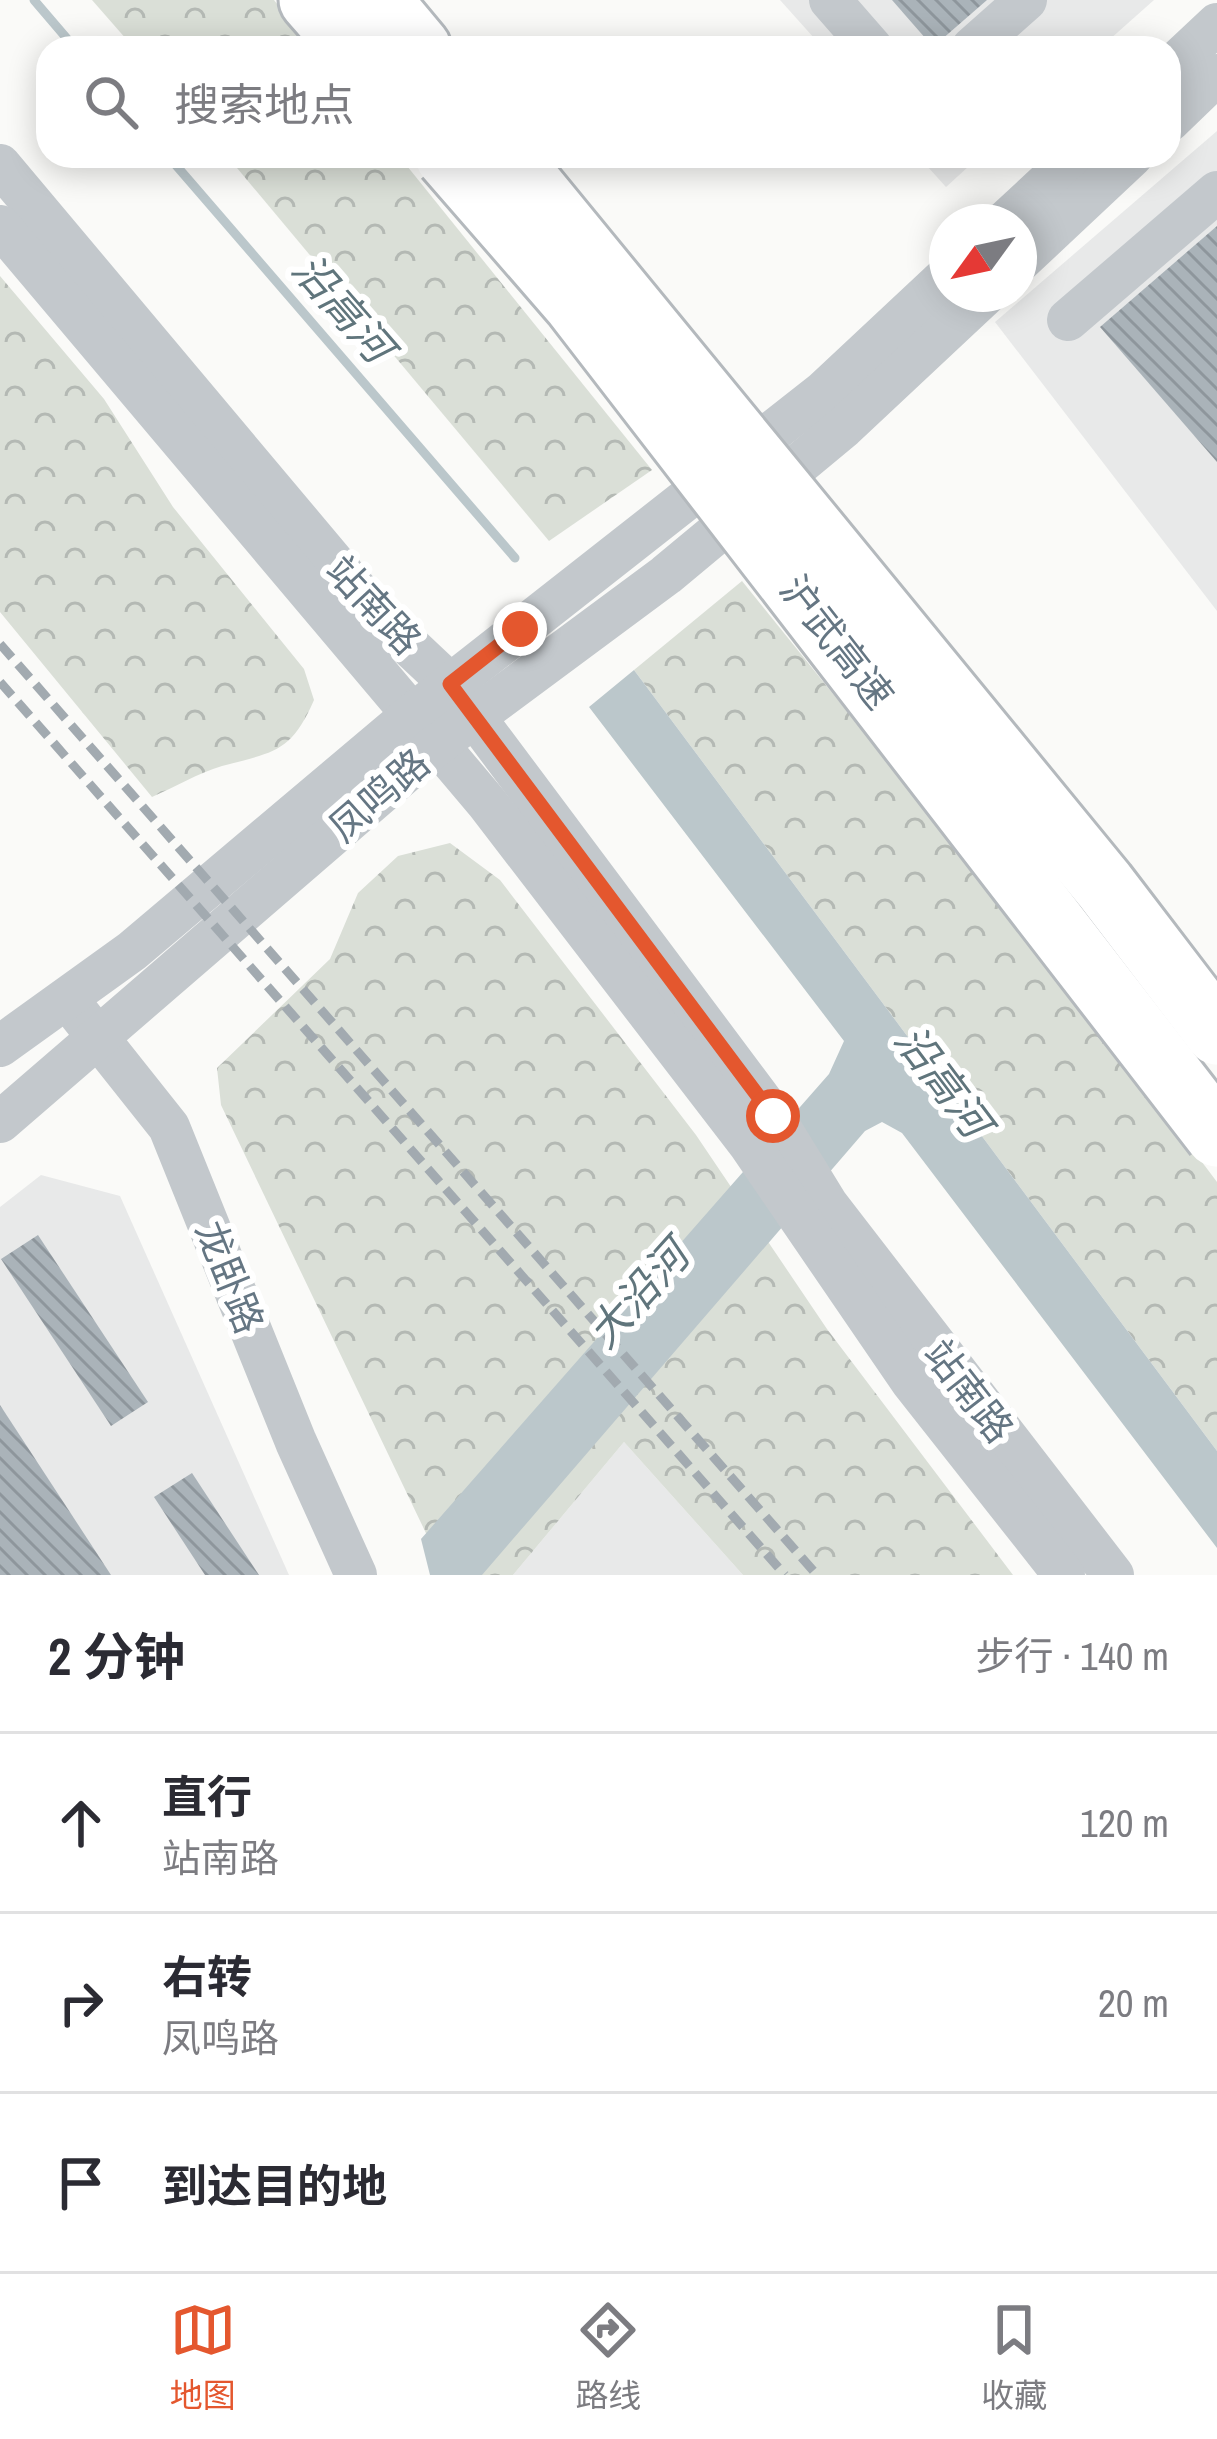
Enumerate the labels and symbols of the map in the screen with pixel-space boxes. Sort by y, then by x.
north arrow [929,204,1037,312]
water label: 沿高河 [281,242,410,379]
street label: 站南路 [315,544,433,666]
street label: 沪武高速 [768,565,906,719]
route end [493,602,547,656]
street label: 凤鸣路 [318,737,440,853]
water label: 沿高河 [883,1014,1007,1154]
route start [746,1089,800,1143]
street label: 龙卧路 [184,1213,276,1341]
water label: 大沿河 [575,1223,706,1360]
street label: 站南路 [912,1329,1026,1453]

